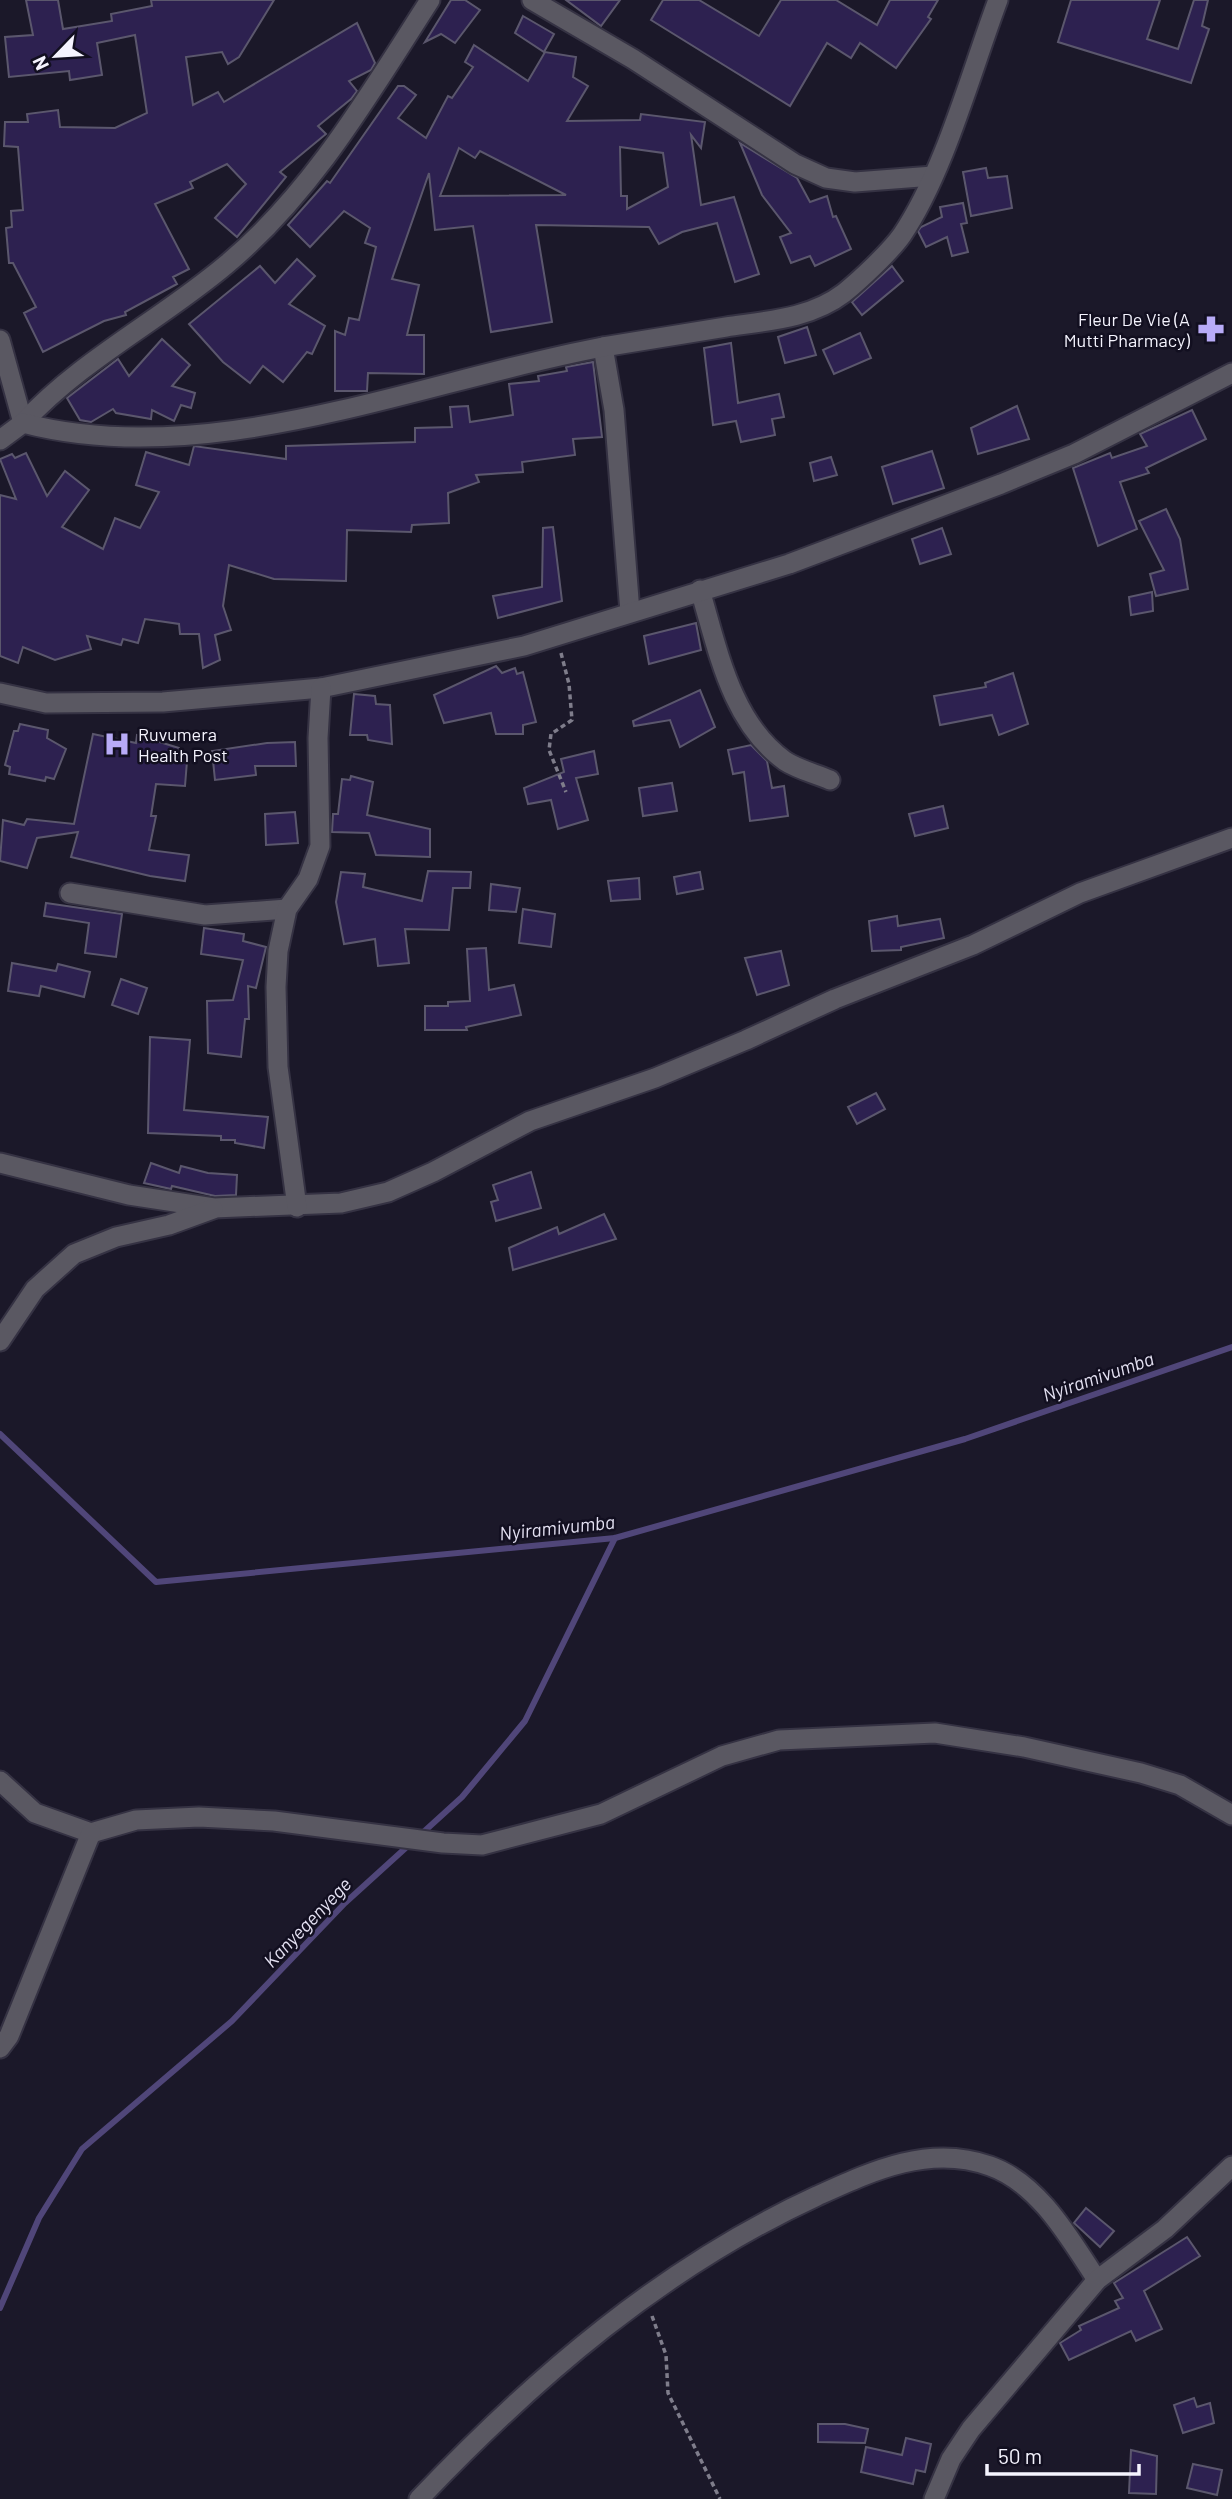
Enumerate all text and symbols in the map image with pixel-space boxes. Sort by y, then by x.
north arrow [21,21,91,91]
text: N [27,53,53,74]
place label: Fleur De Vie (A Mutti Pharmacy) [1064,308,1190,351]
pharmacy icon: Fleur De Vie (A Mutti Pharmacy) [1196,314,1226,344]
place label: Ruvumera Health Post [138,723,228,766]
hospital icon: Ruvumera Health Post [102,729,132,759]
water label: Nyiramivumba [1039,1346,1157,1406]
water label: Nyiramivumba [498,1509,616,1545]
water label: Kanyegenyege [258,1872,356,1972]
scale bar [987,2432,1139,2476]
text: 50 m [998,2443,1042,2468]

